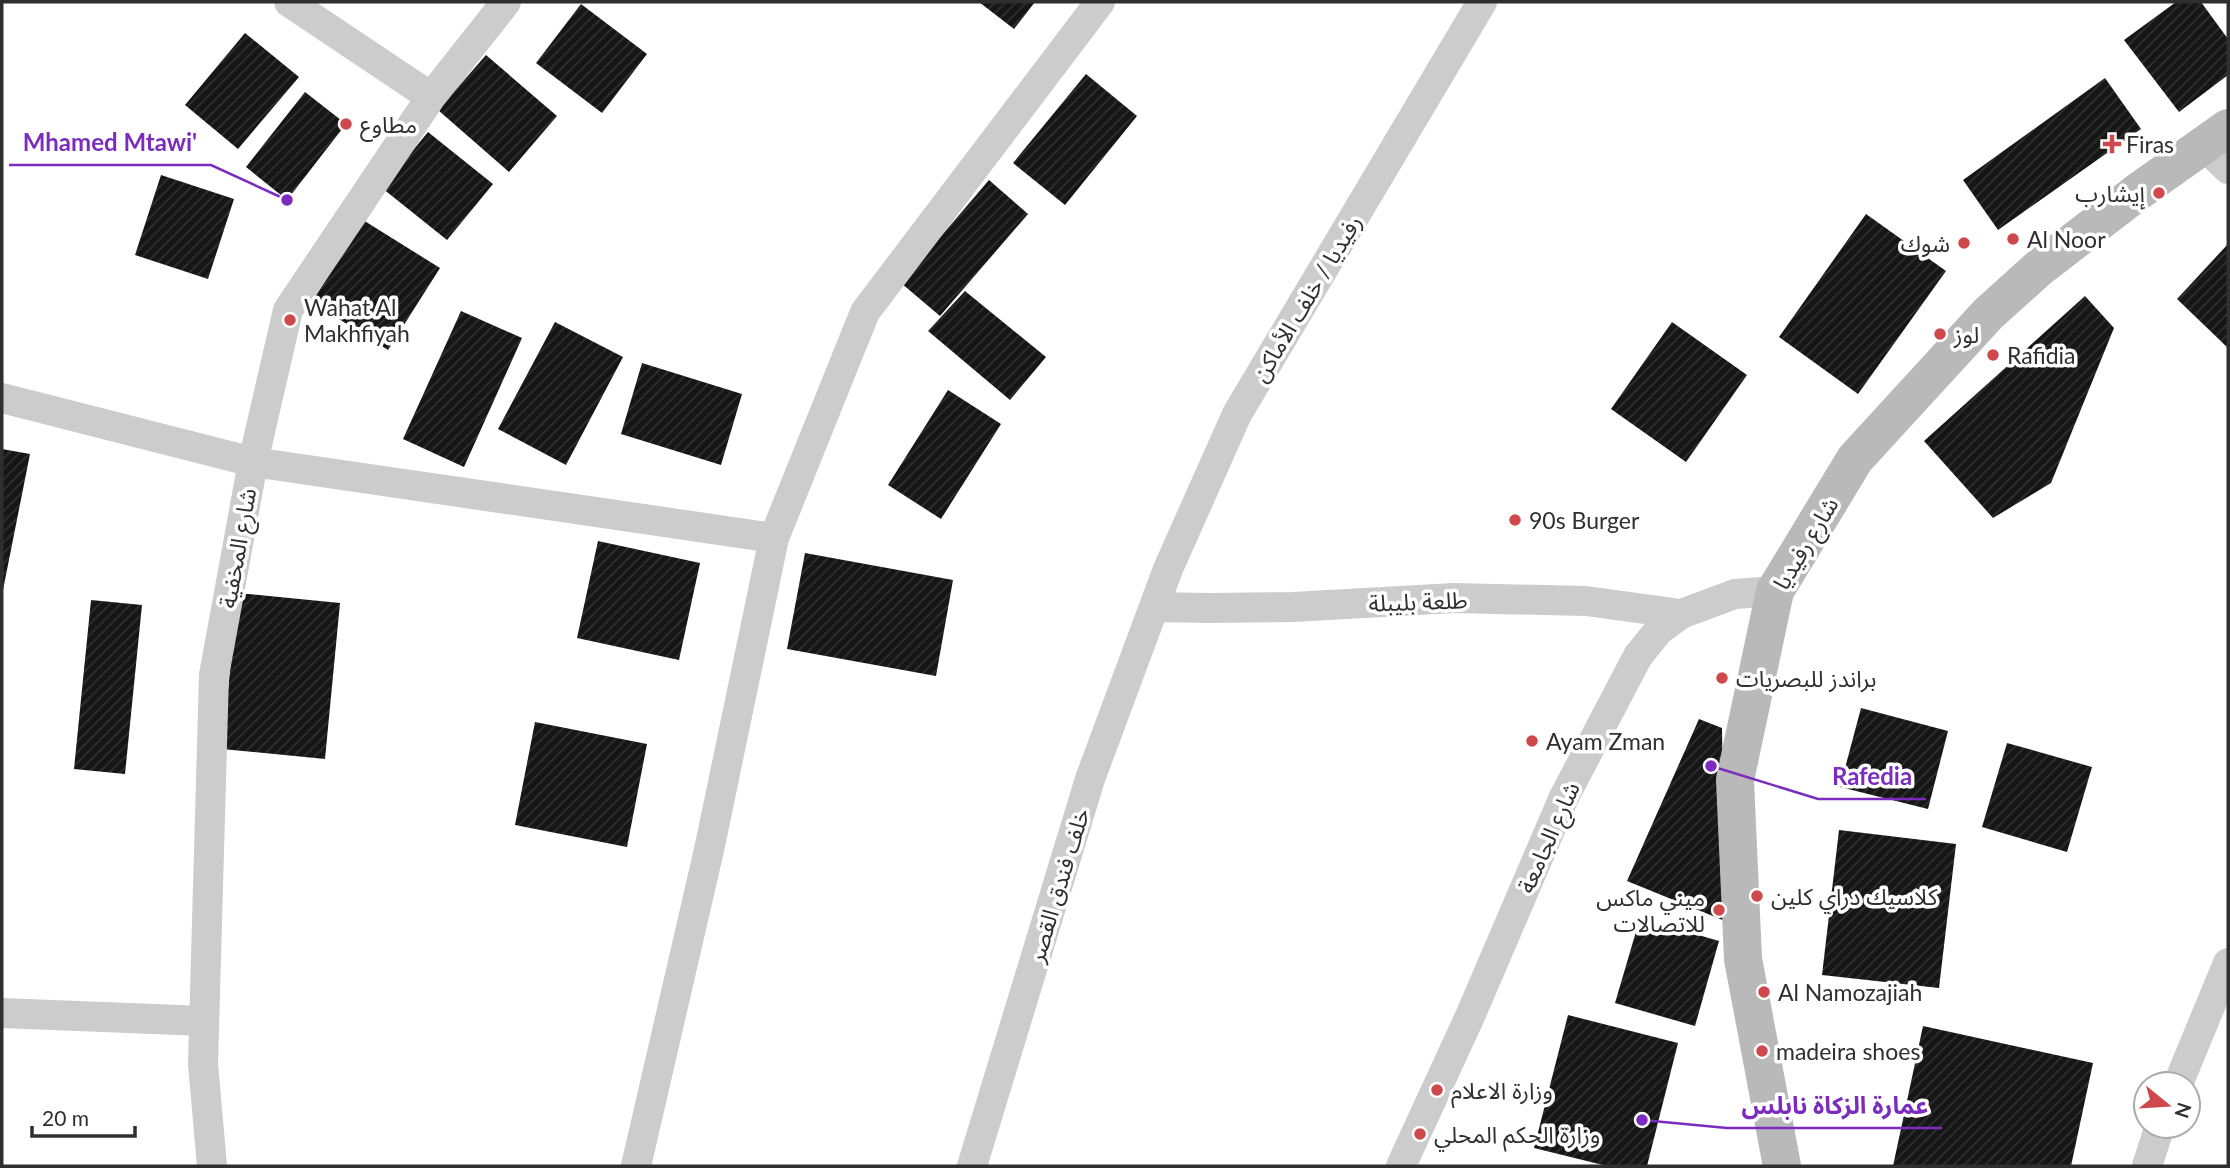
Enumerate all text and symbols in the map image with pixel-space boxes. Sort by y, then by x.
place label: مطاوع [360,110,417,142]
marker: مطاوع [338,116,354,132]
callout: Mhamed Mtawi' [9,120,211,165]
text: Mhamed Mtawi' [23,127,197,156]
place label: Firas [2126,130,2174,158]
marker: Firas [2104,136,2120,152]
place label: إيشارب [2075,179,2146,210]
marker: إيشارب [2151,185,2167,201]
street label: رفيديا / خلف الأماكن [1245,209,1368,387]
place label: Al Noor [2027,225,2106,253]
place label: شوك [1901,229,1950,258]
marker: Al Noor [2005,231,2021,247]
marker: شوك [1956,235,1972,251]
place label: Wahat Al Makhfiyah [304,293,410,347]
marker: Wahat Al Makhfiyah [282,312,298,328]
place label: لوز [1953,320,1979,349]
marker: لوز [1932,326,1948,342]
place label: Rafidia [2007,341,2076,369]
marker: Rafidia [1985,347,2001,363]
street label: شارع المخفية [213,486,265,611]
street label: شارع رفيديا [1766,492,1847,596]
place label: 90s Burger [1529,506,1640,534]
marker: 90s Burger [1507,512,1523,528]
street label: طلعة بليبلة [1368,585,1468,617]
place label: براندز للبصريات [1736,664,1876,693]
marker: براندز للبصريات [1714,670,1730,686]
place label: Ayam Zman [1546,727,1665,755]
marker: Ayam Zman [1524,733,1540,749]
callout: Rafedia [1818,754,1926,799]
text: Rafedia [1832,761,1912,790]
street label: شارع الجامعة [1511,777,1589,899]
street label: خلف فندق القصر [1021,805,1096,967]
place label: كلاسيك دراي كلين [1771,882,1938,914]
place label: ميني ماكس للاتصالات [1596,883,1705,937]
marker: كلاسيك دراي كلين [1749,888,1765,904]
marker: ميني ماكس للاتصالات [1711,902,1727,918]
place label: Al Namozajiah [1778,978,1922,1006]
marker: Al Namozajiah [1756,984,1772,1000]
place label: madeira shoes [1776,1037,1920,1065]
marker: madeira shoes [1754,1043,1770,1059]
north arrow [2132,1070,2202,1140]
place label: وزارة الاعلام [1451,1076,1553,1109]
marker: وزارة الاعلام [1429,1082,1445,1098]
callout: عمارة الزكاة نابلس [1727,1083,1942,1128]
text: عمارة الزكاة نابلس [1742,1090,1928,1120]
scale bar [32,1094,135,1138]
text: N [2170,1100,2197,1121]
text: 20 m [42,1105,89,1130]
place label: وزارة الحكم المحلي [1434,1120,1600,1152]
marker: وزارة الحكم المحلي [1412,1126,1428,1142]

